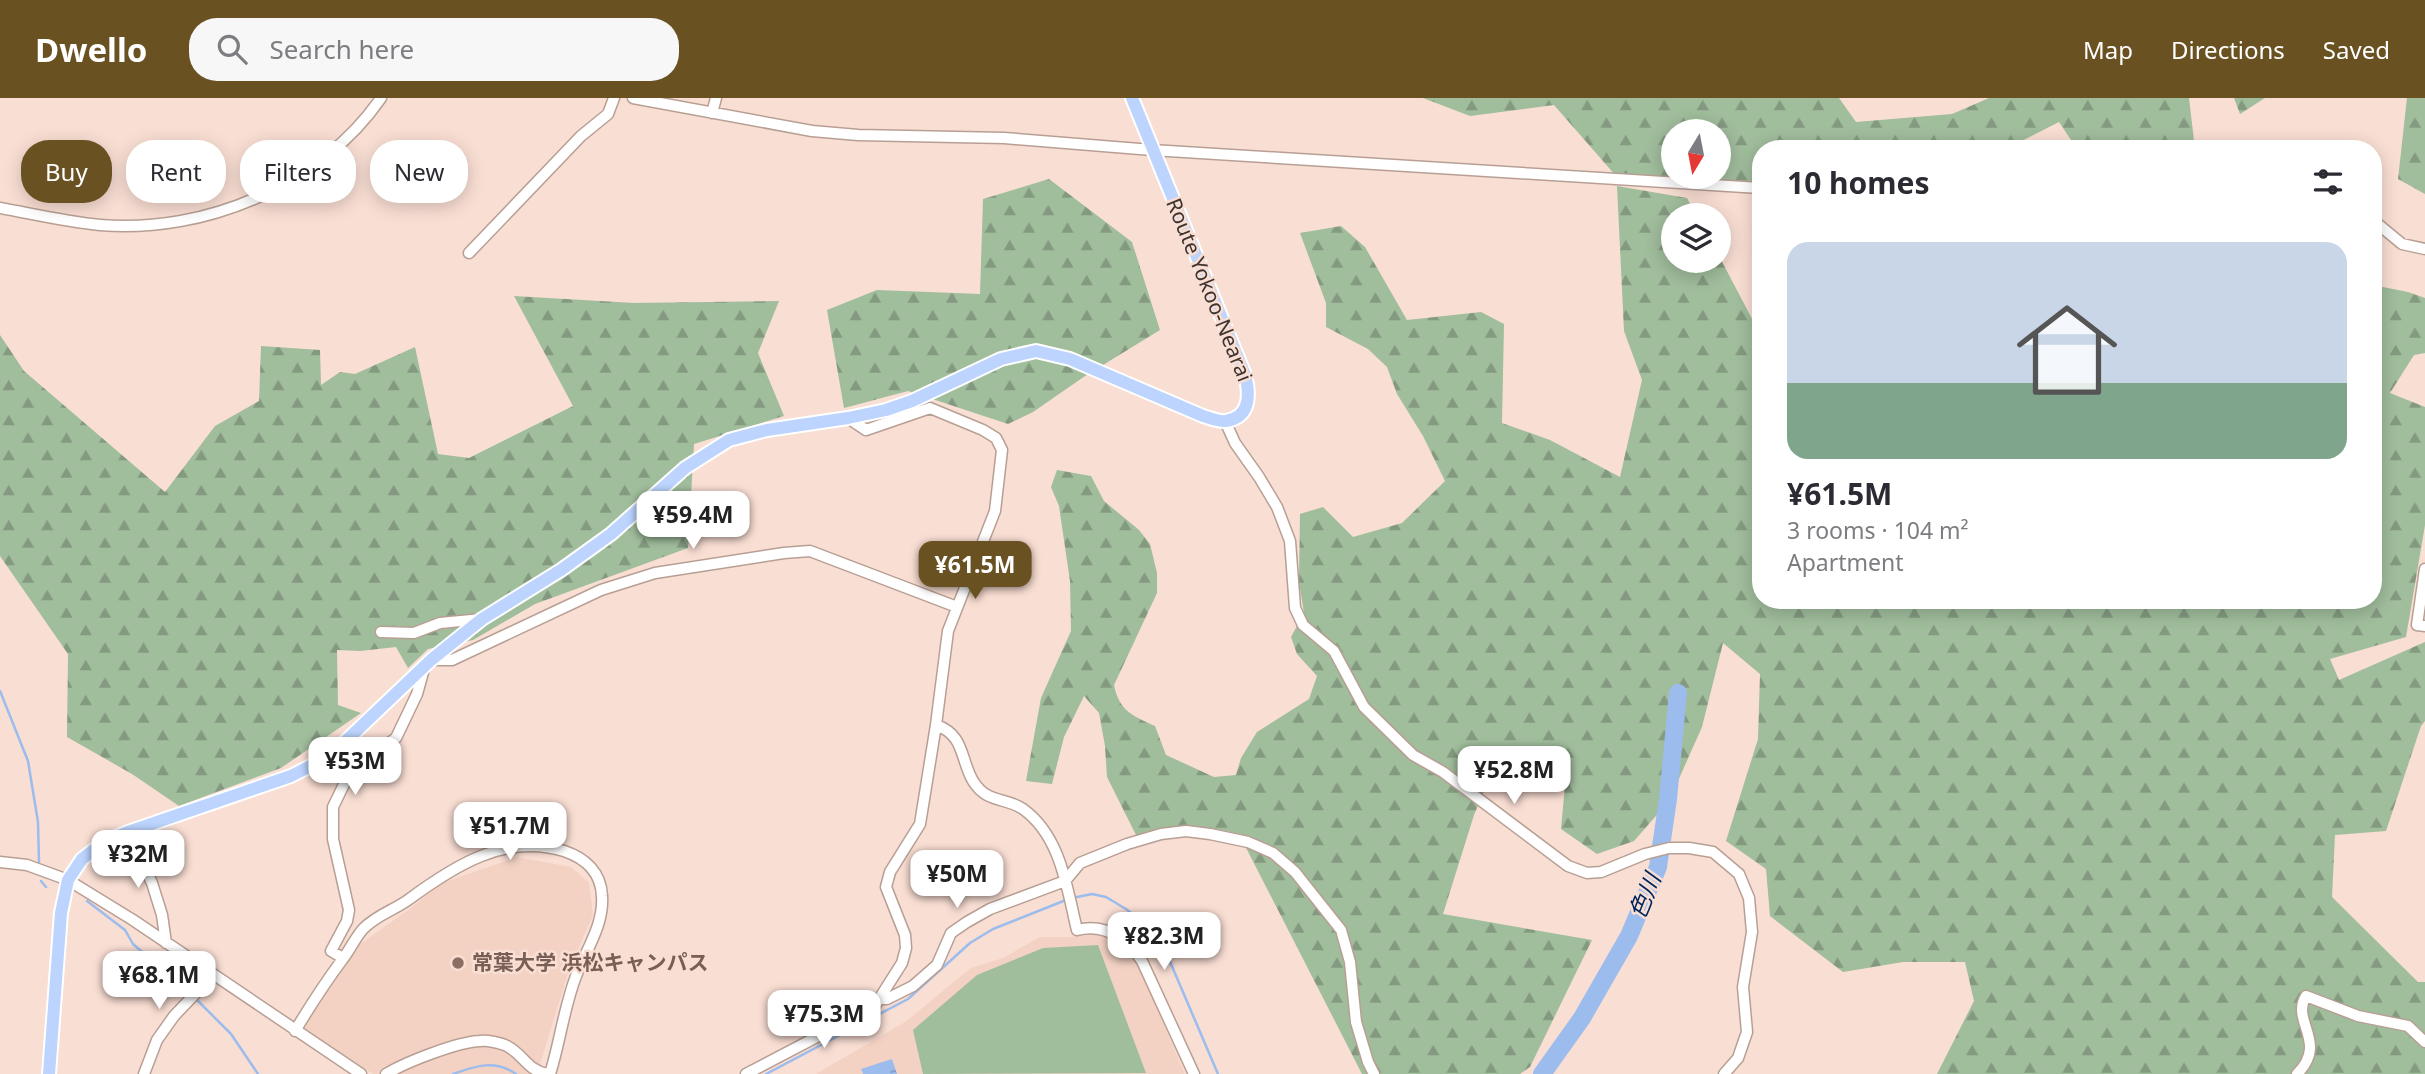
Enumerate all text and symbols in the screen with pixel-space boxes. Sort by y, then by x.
search box [189,18,679,81]
text: Dwello [35,27,147,72]
icon: search [213,30,251,68]
text: Search here [269,31,414,67]
text: Map [2083,33,2133,66]
text: Directions [2171,33,2285,66]
text: Saved [2323,33,2390,66]
north arrow [1661,119,1731,189]
map controls [1661,119,1731,273]
chip: Buy [21,140,112,203]
chip: Rent [126,140,226,203]
chip: Filters [240,140,356,203]
chip: New [370,140,468,203]
text: 10 homes [1787,162,1930,203]
icon: filters [2309,163,2347,201]
street label: Route Yokoo-Nearai [1160,194,1260,386]
button: layers [1661,203,1731,273]
icon: home [2004,287,2130,413]
text: ¥61.5M [1787,473,1892,514]
pin: ¥59.4M [636,491,750,551]
text: ¥59.4M [653,498,733,530]
text: 3 rooms · 104 m² [1787,514,1969,546]
pin: ¥61.5M [918,542,1032,601]
text: Apartment [1787,546,1904,578]
text: ¥61.5M [935,548,1015,580]
pin: ¥53M [314,738,396,797]
text: ¥53M [324,744,386,776]
pin: ¥52.8M [1457,746,1571,806]
text: ¥52.8M [1474,753,1554,785]
pin: ¥51.7M [453,802,567,862]
text: ¥51.7M [470,809,550,841]
pin: ¥32M [97,830,179,890]
text: ¥32M [107,837,169,869]
pin: ¥50M [916,850,998,910]
text: ¥50M [926,857,988,889]
water label: 色川 [1621,866,1669,923]
pin: ¥82.3M [1107,912,1221,972]
text: ¥82.3M [1124,919,1204,951]
place label: 常葉大学 浜松キャンパス [472,948,708,976]
pin: ¥68.1M [102,951,216,1011]
marker: 常葉大学 浜松キャンパス [450,955,466,971]
text: ¥68.1M [119,958,199,990]
pin: ¥75.3M [767,990,881,1050]
text: ¥75.3M [784,997,864,1029]

